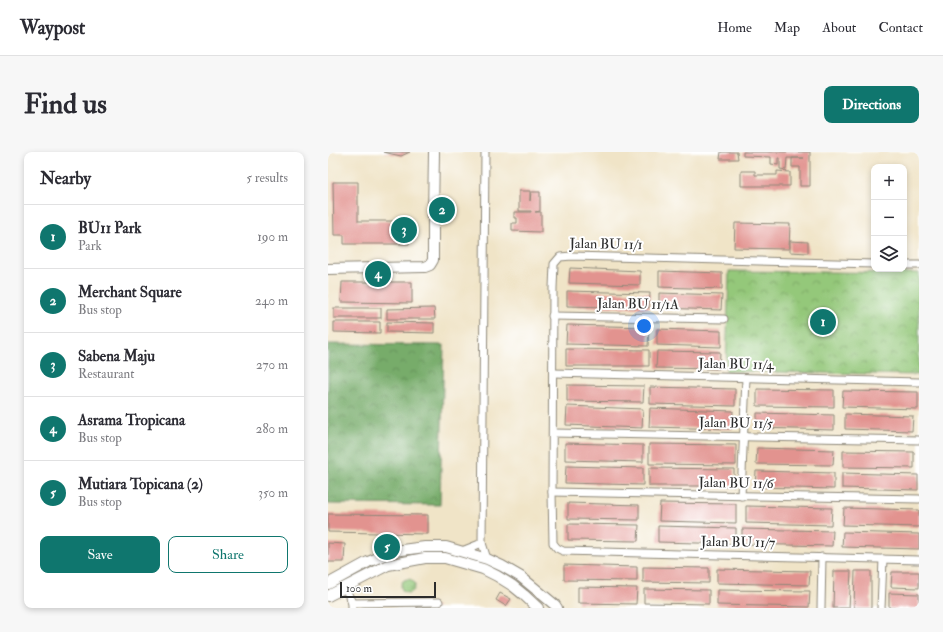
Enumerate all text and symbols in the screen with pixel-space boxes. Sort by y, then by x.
text: Waypost [20,16,85,40]
text: Home [717,19,752,36]
text: Map [774,19,800,36]
text: About [822,19,856,36]
text: Contact [878,19,923,36]
button: Directions [824,86,919,123]
text: Find us [24,87,107,122]
map controls [871,164,907,272]
button: + [871,164,907,200]
text: Nearby [40,168,91,189]
text: 5 results [246,170,288,186]
pin: 2 [429,195,455,225]
button: − [871,200,907,236]
pin: 3 [391,215,417,245]
text: BU11 Park [78,219,141,238]
text: 1 [51,229,55,245]
text: 190 m [257,229,288,245]
street label: Jalan BU 11/1 [568,235,643,253]
button: layers [871,236,907,272]
text: Park [78,238,102,254]
pin: 4 [365,259,391,289]
text: Merchant Square [78,283,182,302]
text: 2 [50,293,56,309]
text: 240 m [255,293,288,309]
street label: Jalan BU 11/1A [596,295,679,313]
text: Bus stop [78,302,122,318]
pin: 1 [810,307,836,337]
your location [634,316,654,336]
text: Sabena Maju [78,347,155,366]
street label: Jalan BU 11/4 [697,355,775,373]
text: 3 [51,357,56,373]
text: 270 m [256,357,288,373]
text: Restaurant [78,366,134,382]
text: Asrama Tropicana [78,411,185,430]
street label: Jalan BU 11/5 [698,414,774,432]
text: 4 [49,421,57,437]
text: 280 m [256,421,288,437]
text: Bus stop [78,430,122,446]
street label: Jalan BU 11/6 [697,474,775,492]
text: Mutiara Topicana (2) [78,475,203,494]
text: 5 [50,485,56,501]
text: 350 m [258,485,288,501]
text: Bus stop [78,494,122,510]
pin: 5 [374,532,400,562]
street label: Jalan BU 11/7 [700,533,776,551]
button: Save [40,536,160,573]
button: Share [168,536,288,573]
scale bar [340,580,436,599]
text: 100 m [346,582,372,595]

